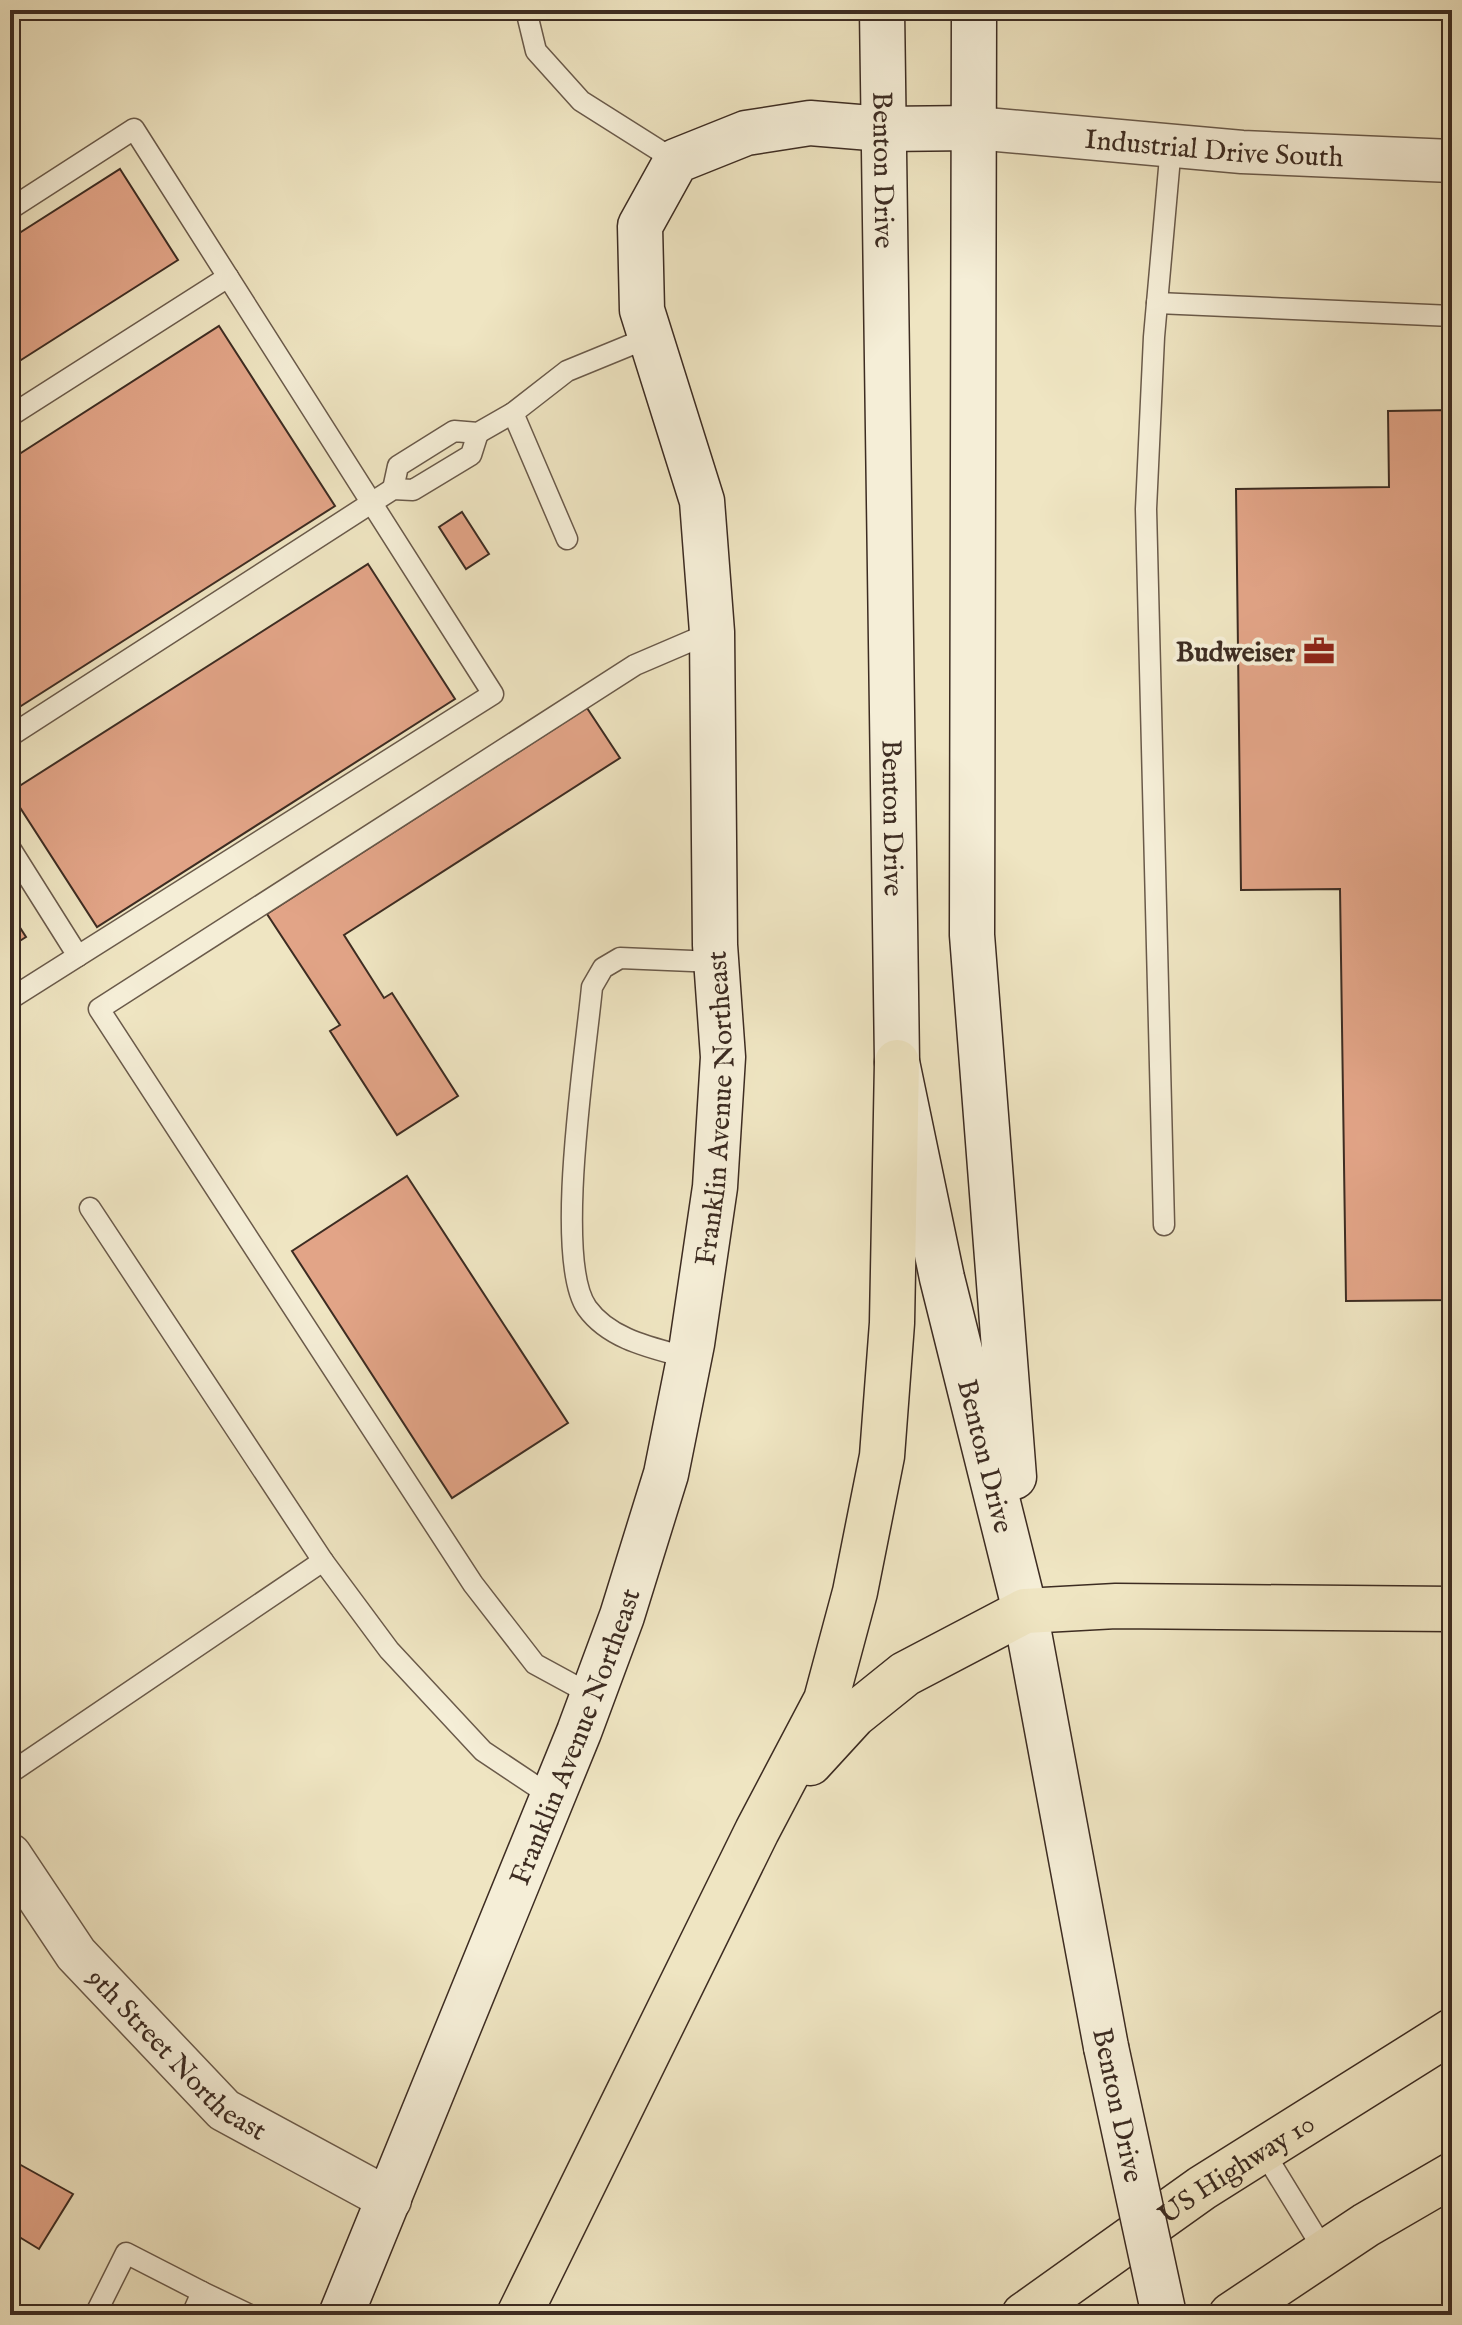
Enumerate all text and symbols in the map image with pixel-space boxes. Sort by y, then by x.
street label: Benton Drive [863,91,900,249]
street label: Industrial Drive South [1083,123,1344,176]
office icon: Budweiser [1302,634,1336,668]
place label: Budweiser [1176,636,1296,671]
street label: Benton Drive [872,739,910,897]
street label: Franklin Avenue Northeast [689,949,744,1268]
street label: Benton Drive [948,1376,1020,1537]
street label: Franklin Avenue Northeast [503,1584,650,1891]
street label: 9th Street Northeast [78,1961,272,2150]
street label: Benton Drive [1083,2025,1150,2186]
street label: US Highway 10 [1152,2107,1322,2234]

